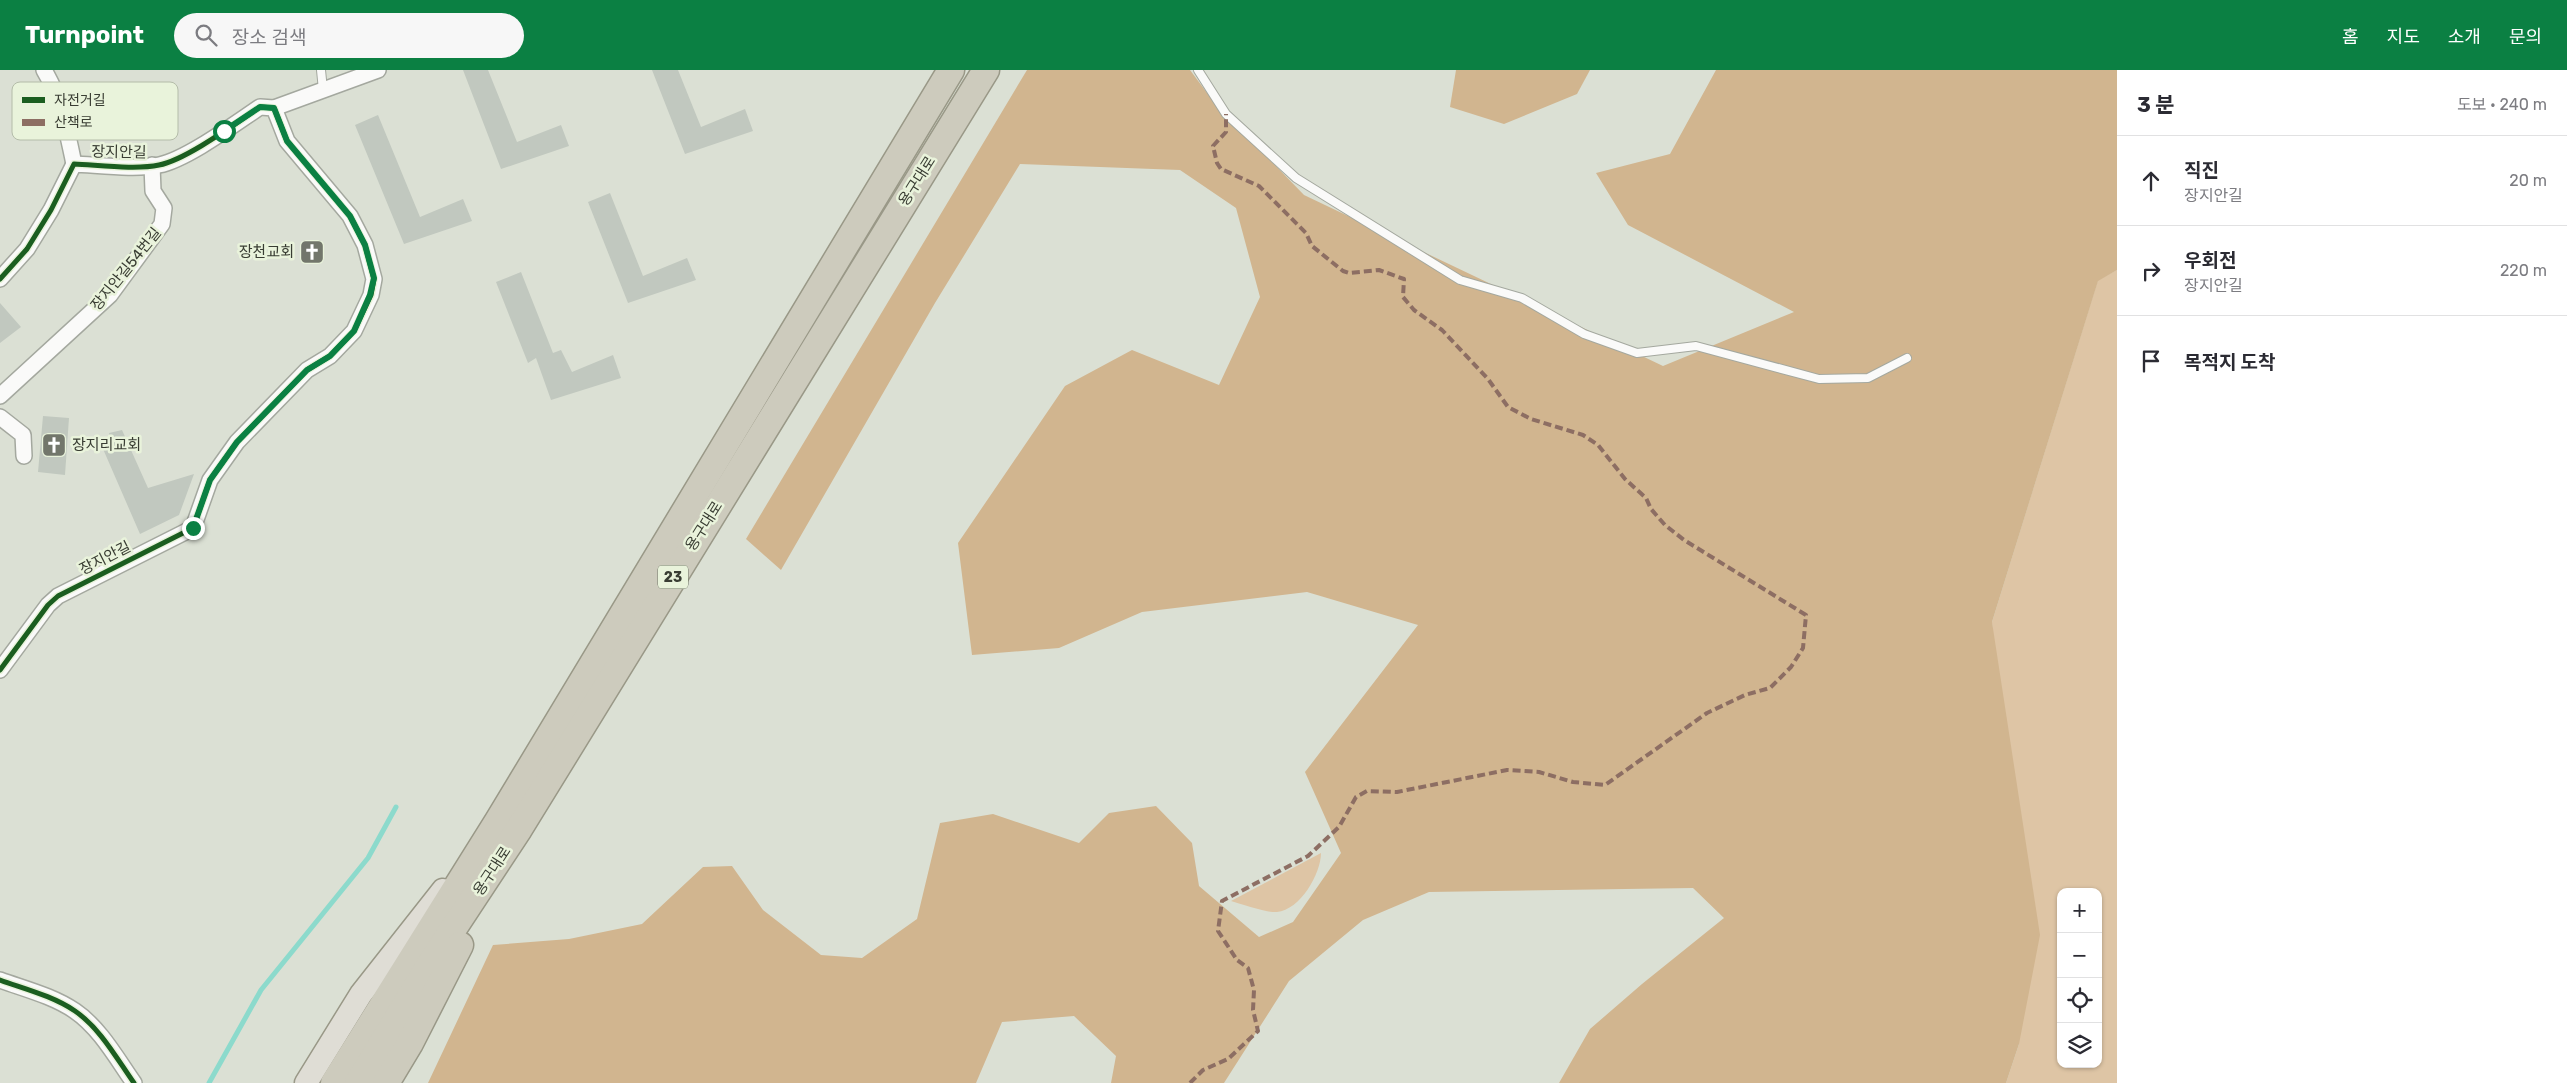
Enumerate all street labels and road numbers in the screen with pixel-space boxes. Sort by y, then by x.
street label: 장지안길 [91,143,147,161]
street label: 용구대로 [895,153,939,209]
street label: 장지안길54번길 [87,224,165,314]
street label: 용구대로 [682,498,726,554]
street label: 장지안길 [76,537,134,579]
road number: 23 [658,566,688,588]
street label: 용구대로 [469,843,515,899]

